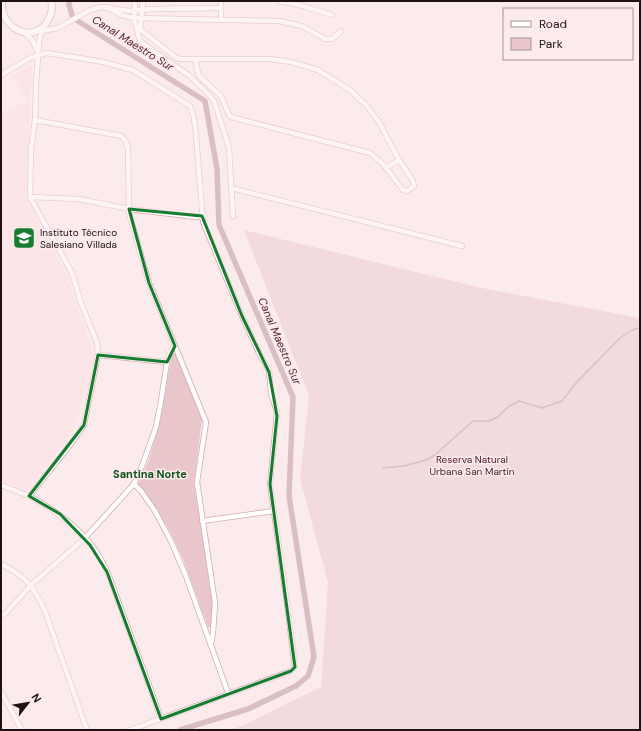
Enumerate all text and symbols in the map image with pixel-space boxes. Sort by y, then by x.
legend [503,8,633,60]
water label: Canal Maestro Sur [90,12,177,74]
text: Road [539,16,567,32]
text: Park [539,36,563,52]
school or university icon: Instituto Técnico Salesiano Villada [11,225,37,251]
place label: Instituto Técnico Salesiano Villada [40,226,117,251]
water label: Canal Maestro Sur [255,295,305,388]
park label: Reserva Natural Urbana San Martín [430,453,515,478]
district label: Santina Norte [113,467,187,481]
north arrow [8,683,48,723]
text: N [29,691,45,705]

